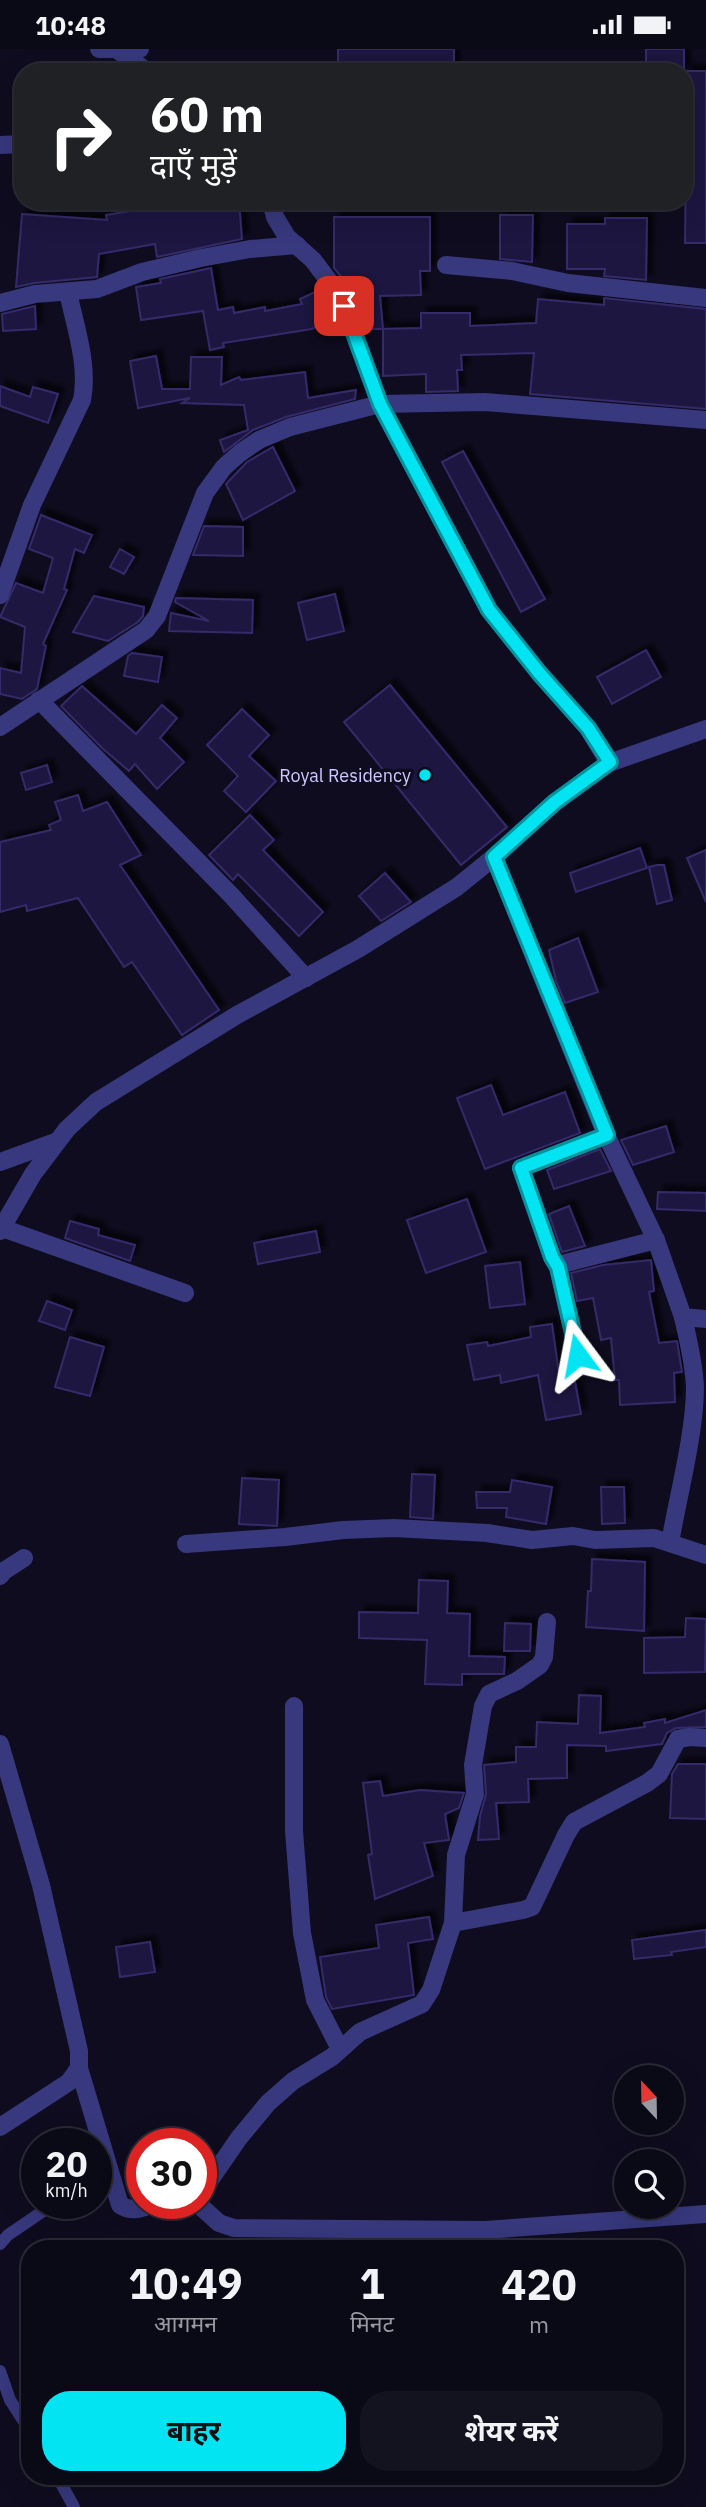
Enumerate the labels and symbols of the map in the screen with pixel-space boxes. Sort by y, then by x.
pin [314,276,374,336]
place label: Royal Residency [279,764,411,787]
marker: Royal Residency [417,767,433,783]
position arrow [541,1318,615,1392]
north arrow [614,2065,684,2135]
speed limit sign: 30 [126,2128,217,2219]

